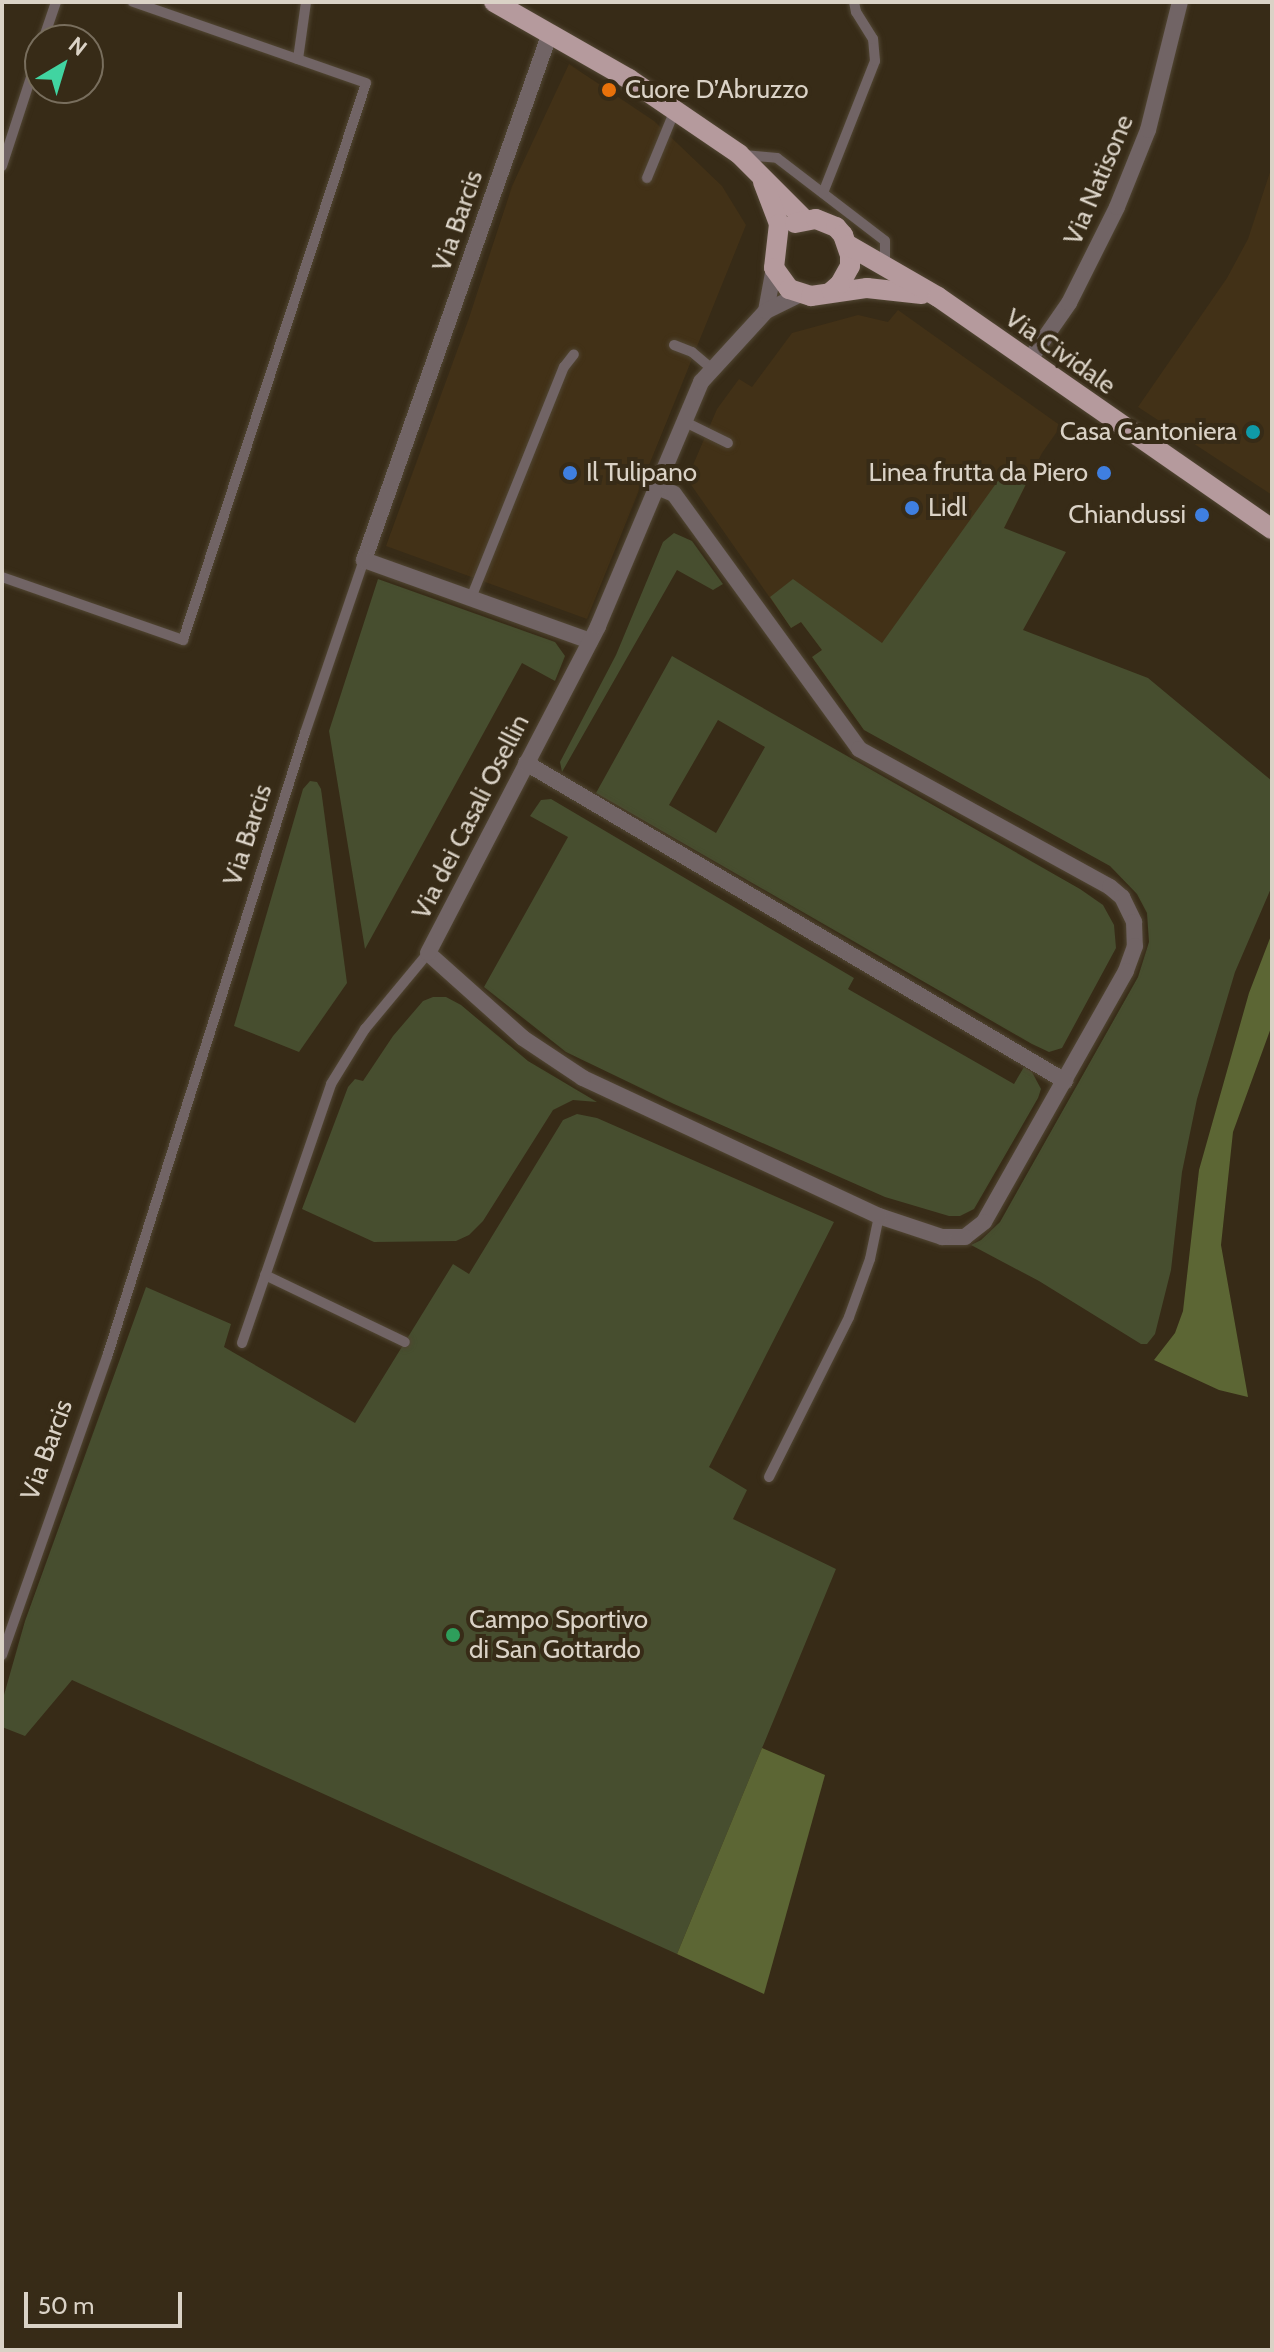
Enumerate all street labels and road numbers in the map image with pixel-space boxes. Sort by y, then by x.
street label: Via Natisone [1058,110,1140,250]
street label: Via Barcis [426,166,490,276]
street label: Via Cividale [999,303,1121,401]
street label: Via dei Casali Osellin [406,709,536,925]
street label: Via Barcis [217,780,279,890]
street label: Via Barcis [14,1395,80,1505]

